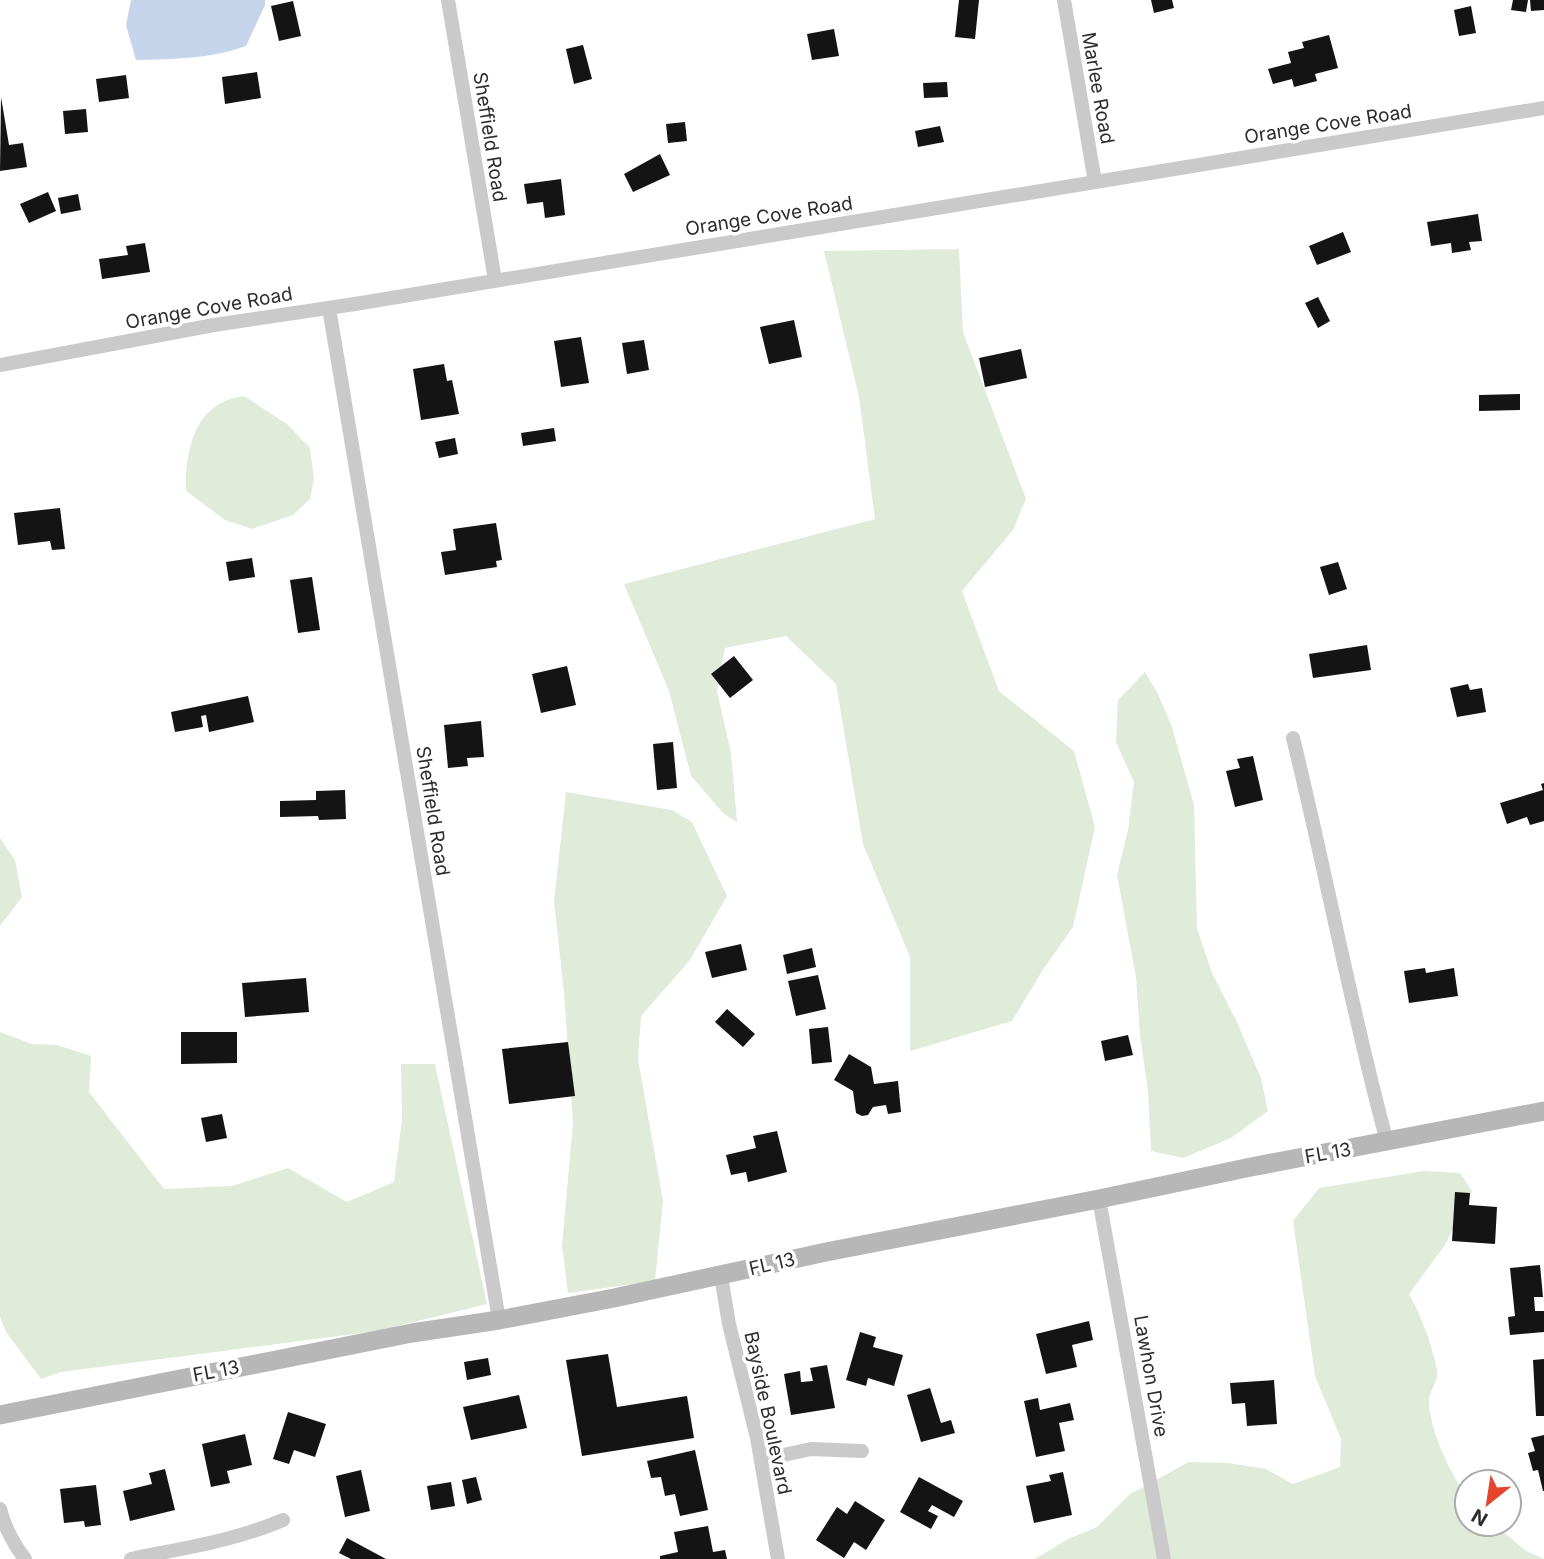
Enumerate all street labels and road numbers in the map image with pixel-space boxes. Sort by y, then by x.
street label: Marlee Road [1077,30,1119,146]
street label: Sheffield Road [468,71,512,203]
street label: Orange Cove Road [1243,99,1413,149]
street label: Orange Cove Road [684,191,854,241]
street label: Orange Cove Road [124,282,294,334]
street label: Sheffield Road [411,745,455,877]
street label: FL 13 [1303,1138,1353,1168]
street label: FL 13 [747,1248,797,1280]
street label: Lawhon Drive [1129,1313,1173,1439]
street label: Bayside Boulevard [739,1329,797,1497]
street label: FL 13 [191,1355,241,1387]

